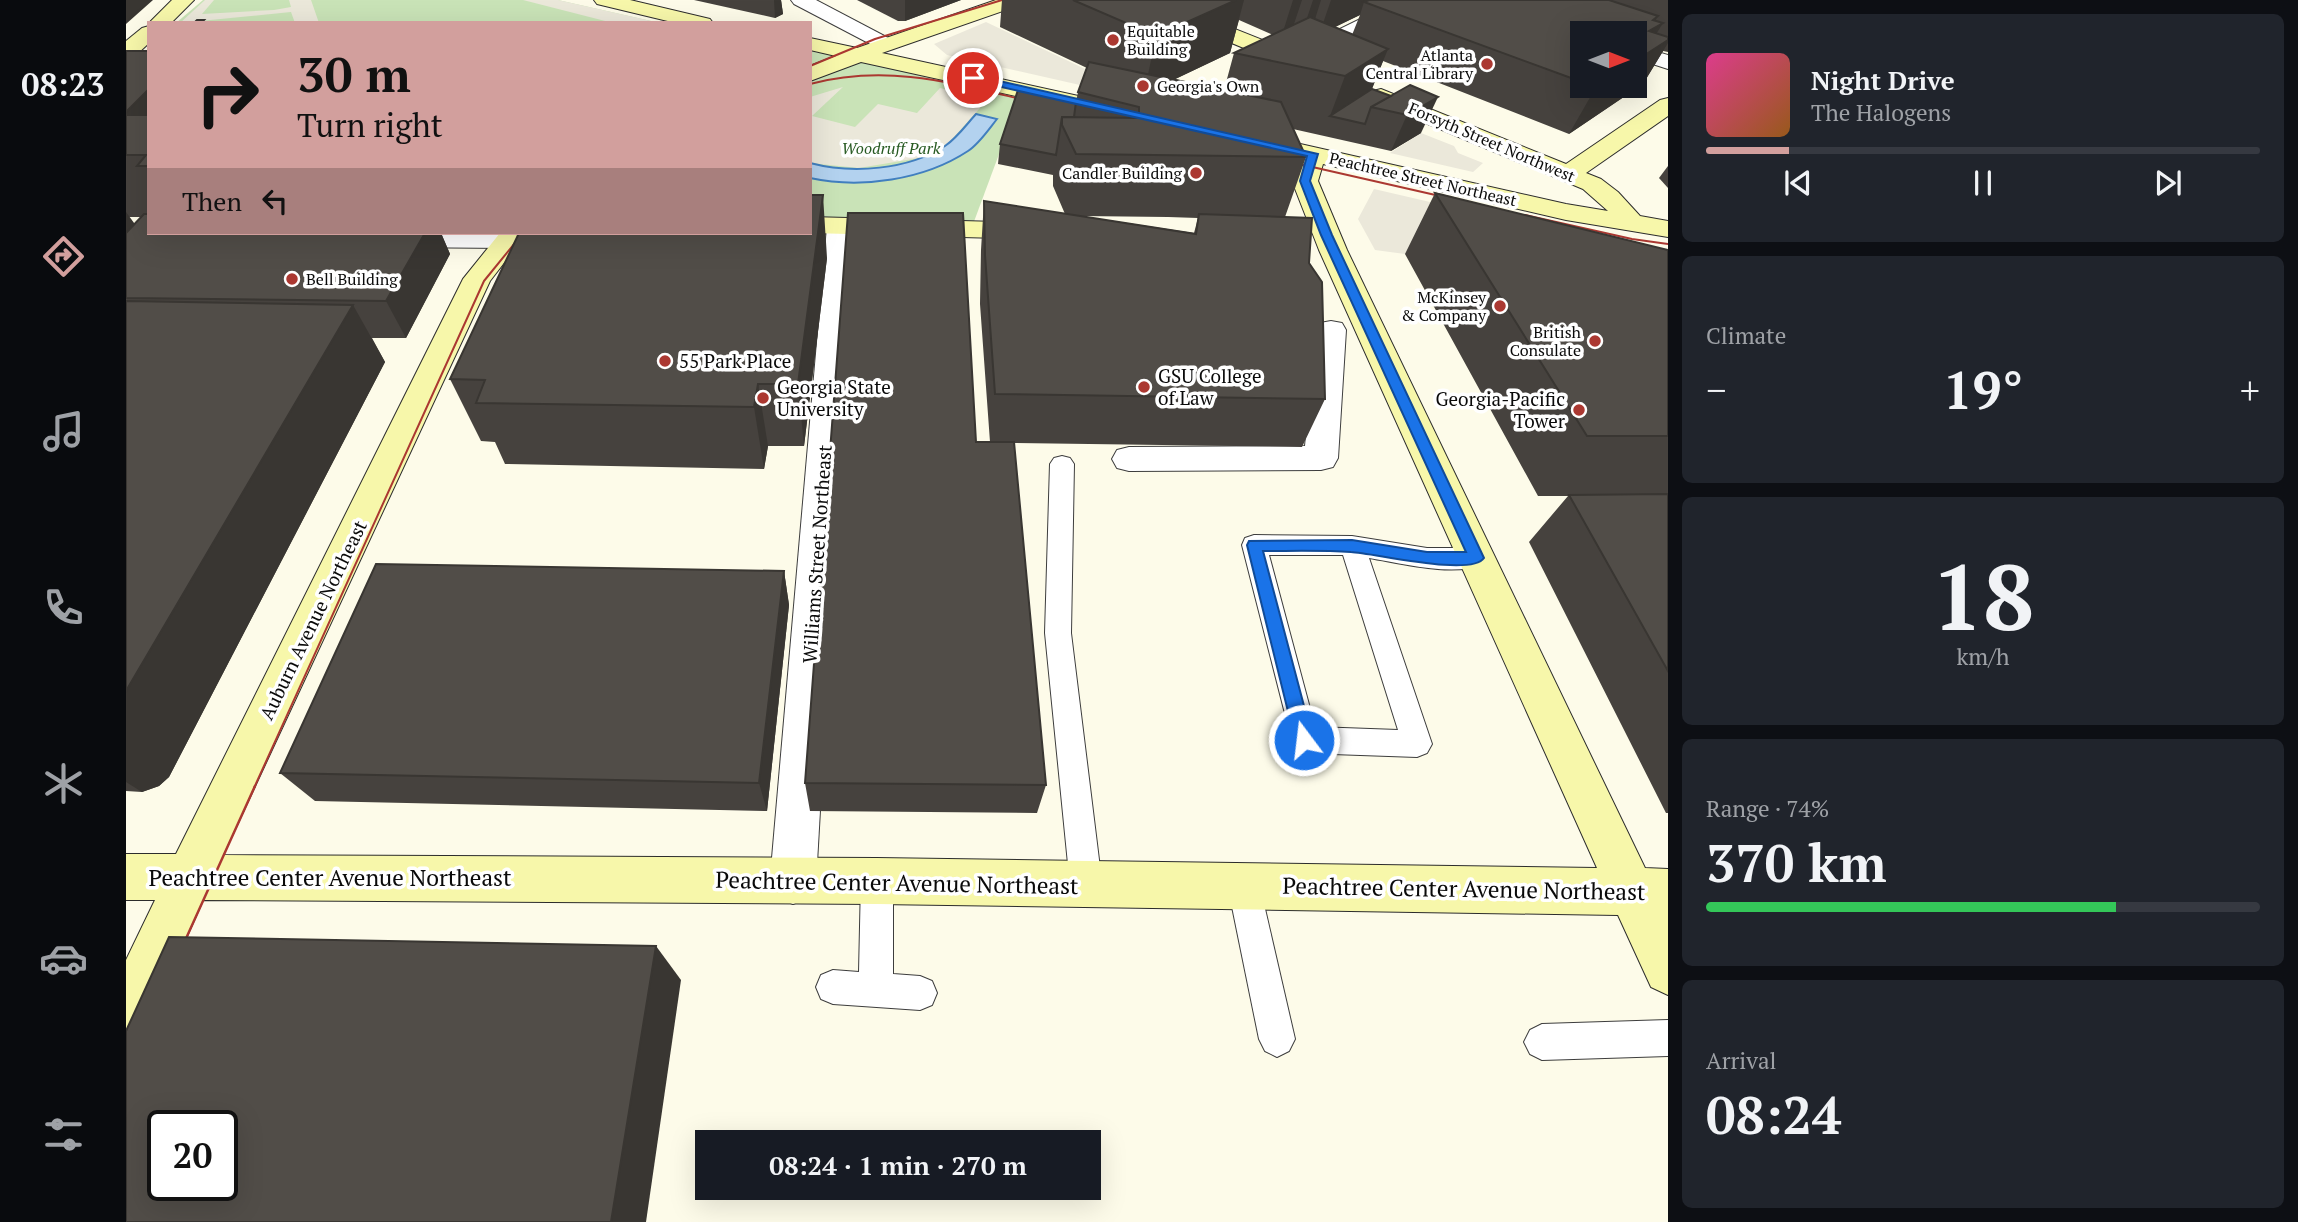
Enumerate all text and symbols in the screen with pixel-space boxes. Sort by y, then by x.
place label: Equitable Building [1127,20,1195,60]
north arrow [1570,21,1647,98]
map controls [1570,21,1647,98]
marker: Equitable Building [1105,32,1121,48]
text: 30 m [297,41,411,106]
place label: Atlanta Central Library [1366,44,1474,84]
pin [943,48,1003,108]
icon: right [182,49,273,140]
marker: Atlanta Central Library [1479,56,1495,72]
icon: arrive [954,59,992,97]
text: 08:23 [21,63,105,105]
text: Night Drive [1811,63,1955,97]
place label: Georgia's Own [1157,75,1260,97]
marker: Georgia's Own [1135,78,1151,94]
street label: Forsyth Street Northwest [1405,97,1579,187]
text: The Halogens [1811,97,1951,128]
text: Turn right [297,104,443,146]
park label: Woodruff Park [842,137,941,159]
street label: Peachtree Street Northeast [1327,147,1519,211]
place label: Candler Building [1062,162,1183,184]
icon: previous [1779,164,1817,202]
icon: pause [1964,164,2002,202]
icon: next [2149,164,2187,202]
marker: Candler Building [1188,165,1204,181]
icon: left [256,182,294,220]
text: Then [182,184,242,218]
icon: directions [39,232,88,281]
place label: Bell Building [306,268,398,290]
marker: Bell Building [284,271,300,287]
place label: McKinsey & Company [1401,286,1487,326]
marker: McKinsey & Company [1492,298,1508,314]
text: Climate [1706,320,1786,351]
place label: British Consulate [1510,321,1582,361]
marker: British Consulate [1587,333,1603,349]
place label: 55 Park Place [679,348,791,373]
marker: 55 Park Place [657,353,673,369]
text: 19° [1943,355,2023,424]
place label: GSU College of Law [1158,363,1261,410]
text: − [1706,365,1726,415]
text: + [2240,365,2260,415]
place label: Georgia State University [777,374,891,421]
marker: GSU College of Law [1136,379,1152,395]
place label: Georgia-Pacific Tower [1435,386,1566,433]
marker: Georgia State University [755,390,771,406]
marker: Georgia-Pacific Tower [1571,402,1587,418]
icon: music [39,407,88,456]
street label: Williams Street Northeast [796,444,837,664]
street label: Auburn Avenue Northeast [253,516,372,724]
text: 18 [1932,535,2034,656]
icon: phone [39,583,88,632]
text: km/h [1956,641,2010,672]
position arrow [1267,703,1341,777]
icon: climate [39,759,88,808]
text: Range · 74% [1706,793,1829,824]
text: 370 km [1706,828,1887,897]
street label: Peachtree Center Avenue Northeast [148,862,512,893]
street label: Peachtree Center Avenue Northeast [715,864,1079,901]
street label: Peachtree Center Avenue Northeast [1282,870,1646,907]
icon: car [39,934,88,983]
text: Arrival [1706,1045,1777,1076]
text: 08:24 [1706,1080,1841,1149]
icon: filters [39,1110,88,1159]
speed limit sign: 20 [147,1110,238,1201]
text: 08:24 · 1 min · 270 m [769,1148,1027,1182]

